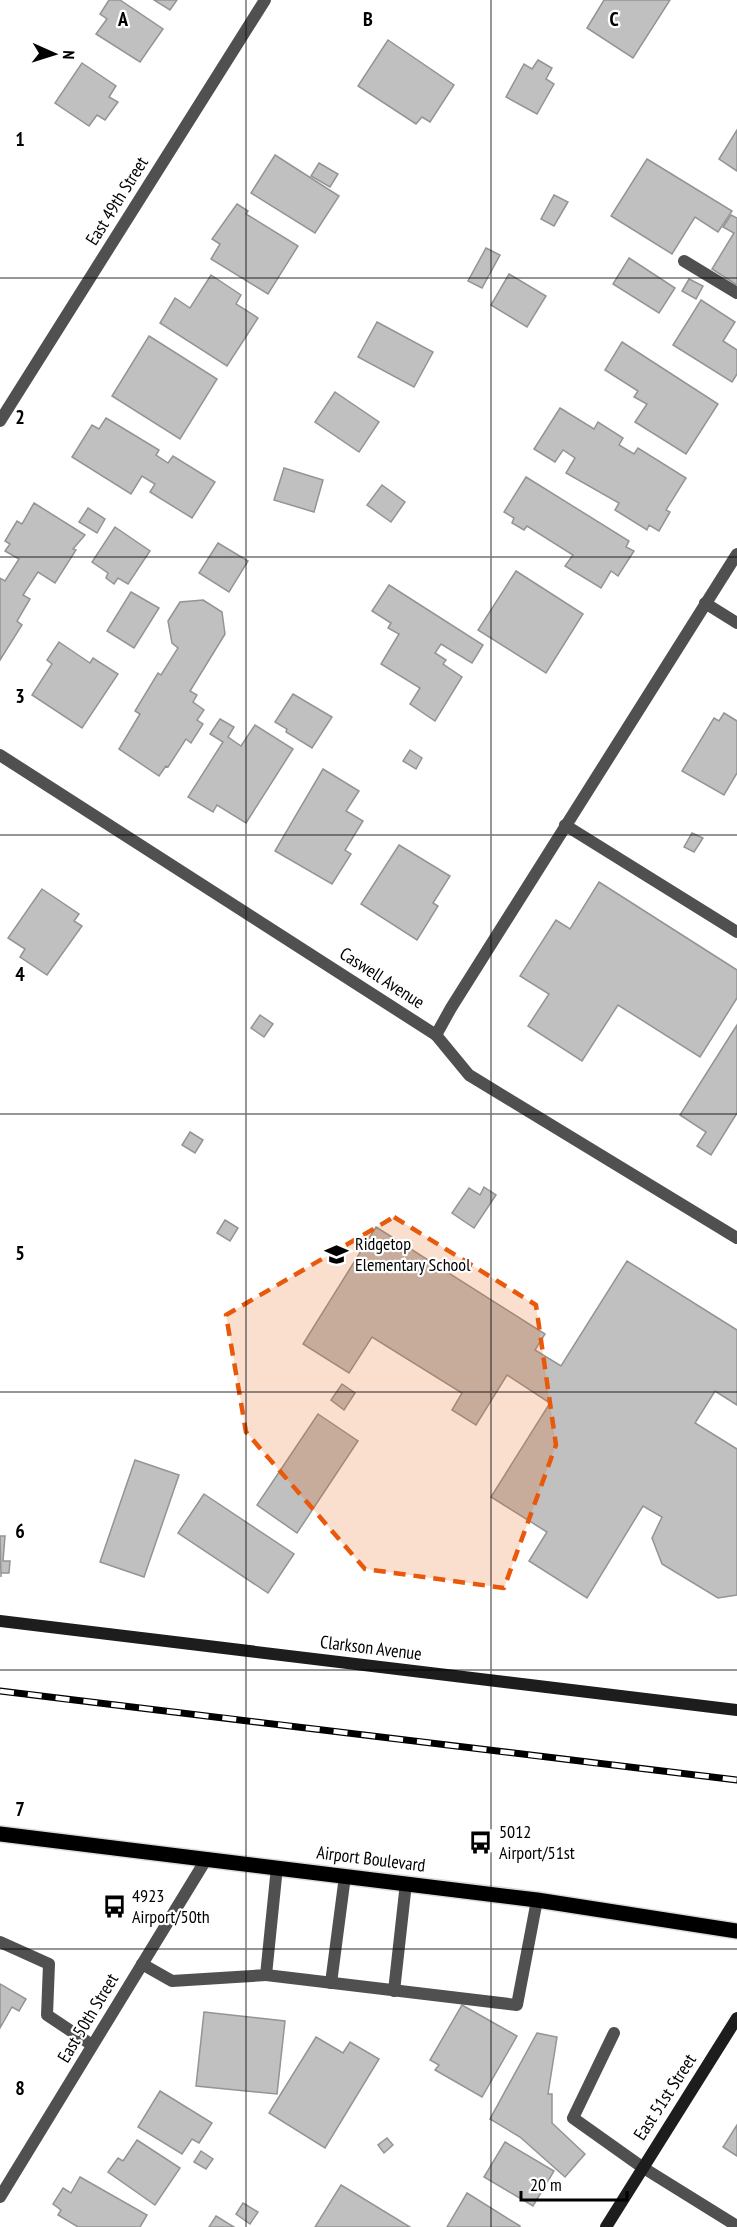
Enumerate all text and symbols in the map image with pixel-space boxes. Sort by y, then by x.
text: A [117,6,129,32]
text: B [363,6,373,32]
text: C [609,6,619,32]
north arrow [24,24,84,84]
text: N [59,50,79,60]
text: 1 [15,126,25,152]
street label: East 49th Street [80,152,153,249]
text: 2 [15,404,25,430]
text: 3 [15,683,25,709]
street label: Caswell Avenue [336,942,429,1013]
text: 4 [15,961,25,987]
place label: Ridgetop Elementary School [355,1232,471,1276]
text: 5 [15,1240,25,1266]
school or university icon: Ridgetop Elementary School [324,1241,350,1267]
text: 6 [15,1518,25,1544]
street label: Clarkson Avenue [319,1630,423,1665]
text: 7 [15,1796,25,1822]
place label: 5012 Airport/51st [499,1820,575,1864]
bus stop icon: 5012 Airport/51st [468,1829,494,1855]
street label: Airport Boulevard [315,1840,427,1877]
place label: 4923 Airport/50th [132,1884,210,1928]
bus stop icon: 4923 Airport/50th [101,1893,127,1919]
street label: East 50th Street [52,1969,123,2066]
street label: East 51st Street [628,2049,701,2144]
text: 8 [15,2075,25,2101]
scale bar [521,2164,628,2202]
text: 20 m [530,2173,562,2196]

